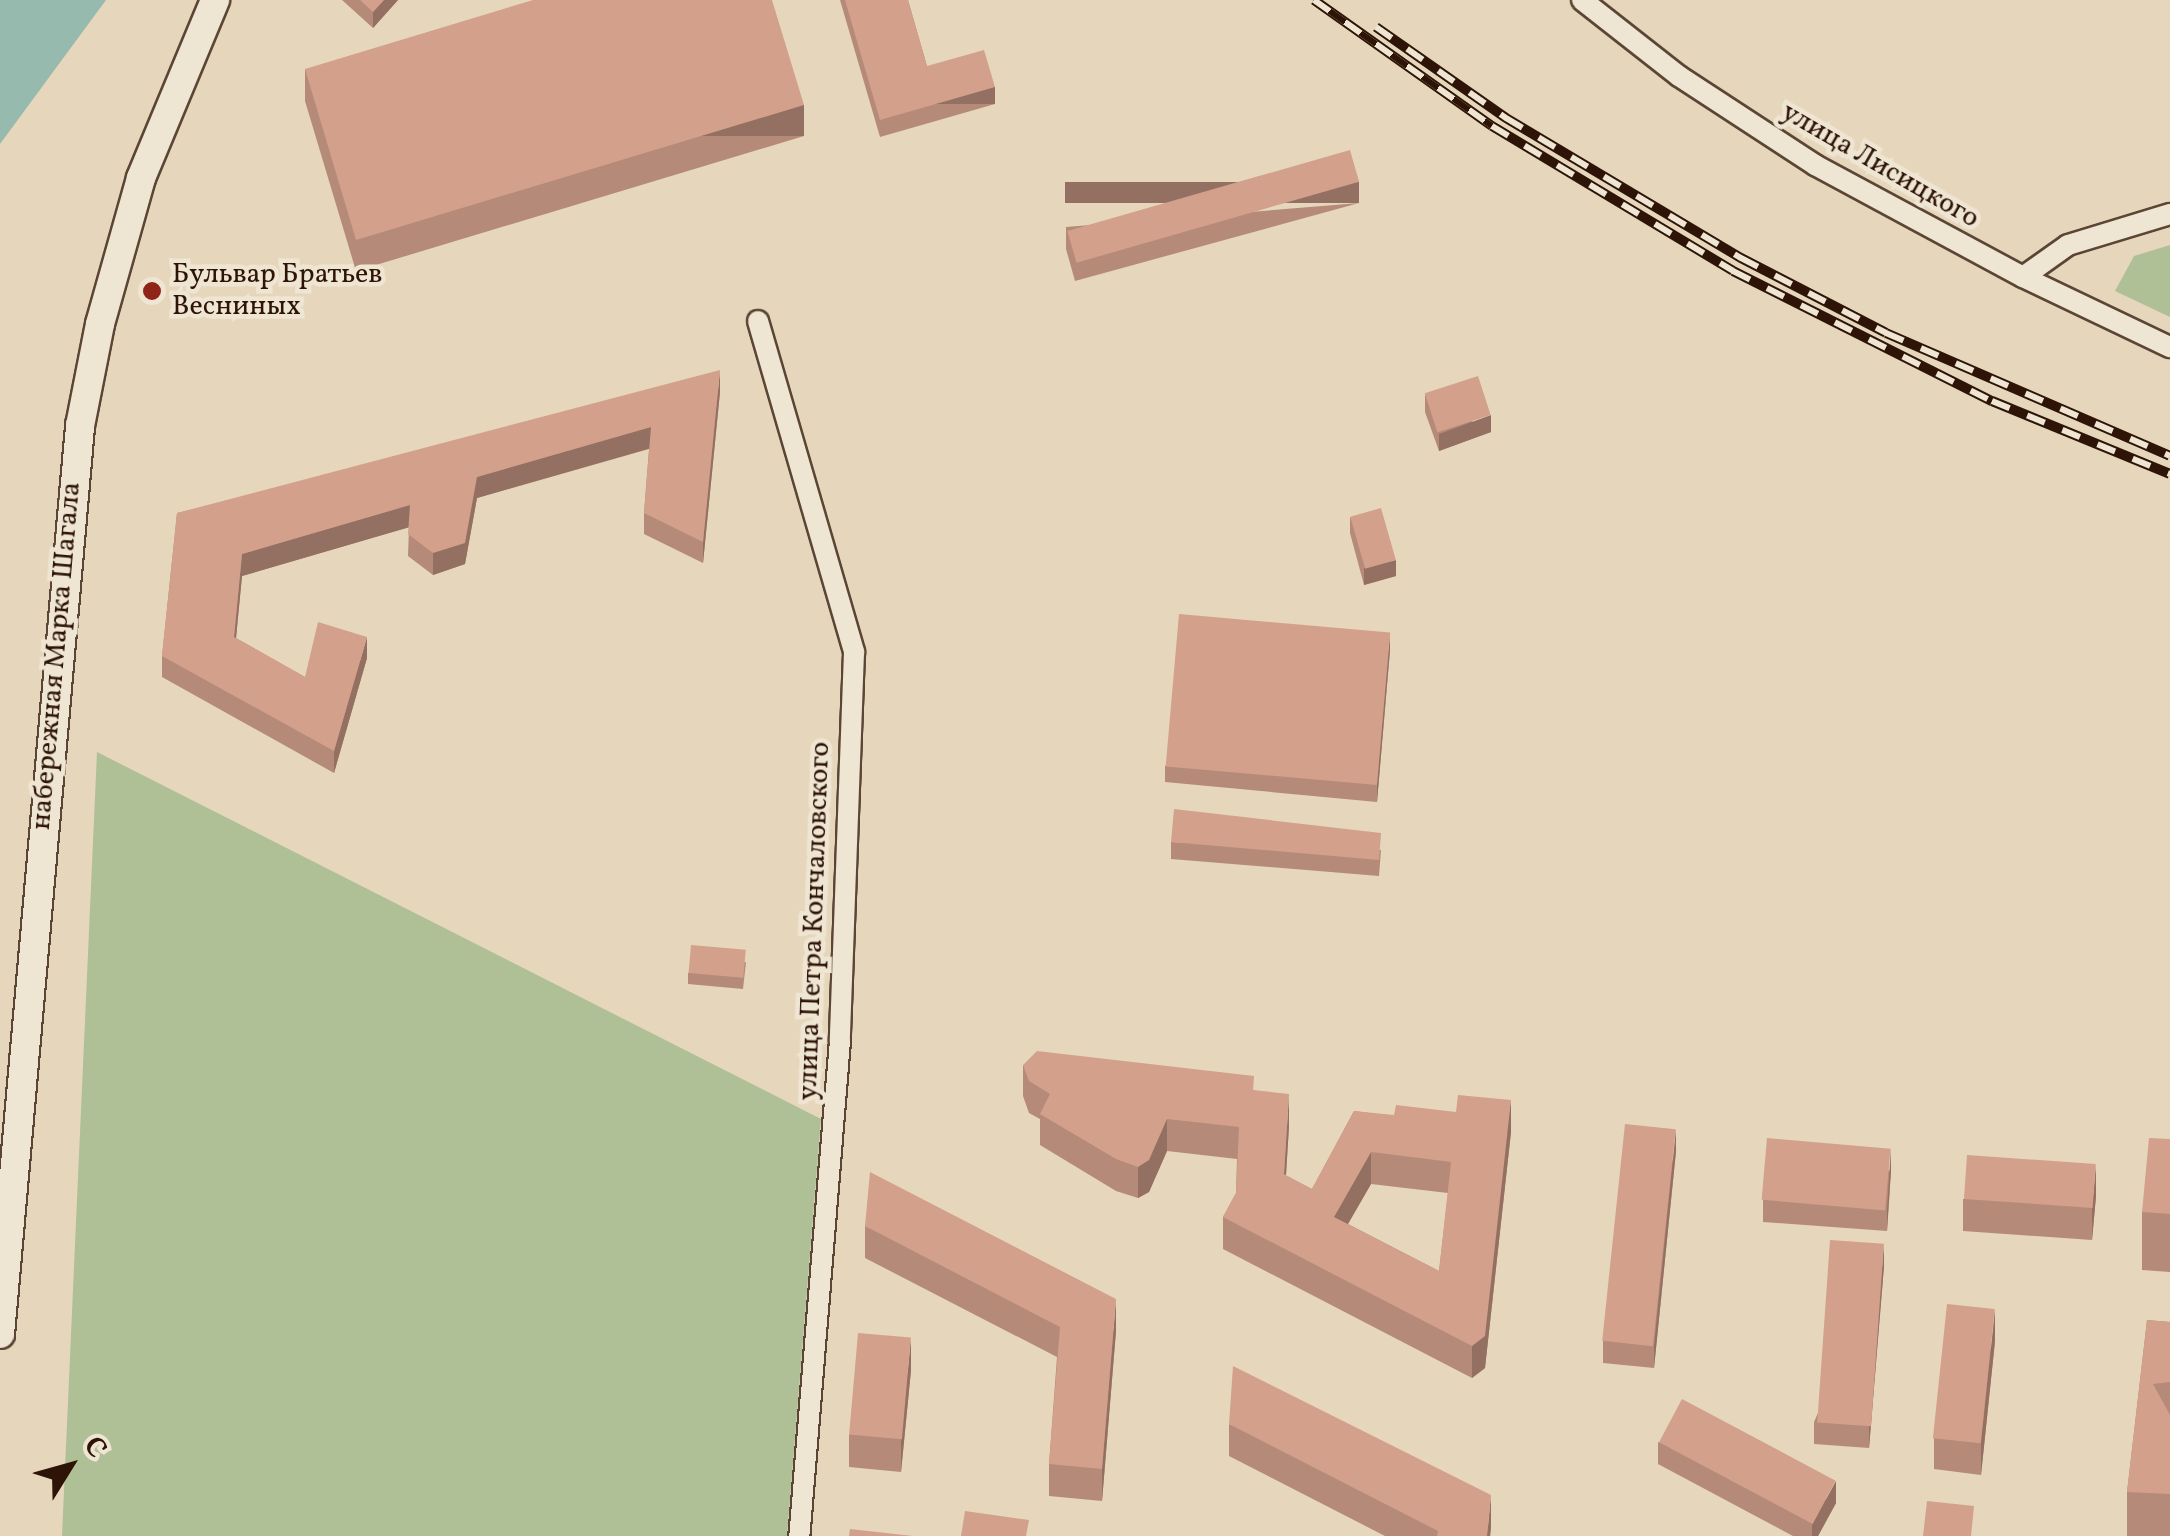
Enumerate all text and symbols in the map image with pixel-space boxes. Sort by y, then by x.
street label: улица Лисицкого [1775,96,1985,236]
place label: Бульвар Братьев Весниных [172,258,382,324]
marker: Бульвар Братьев Весниных [141,280,163,302]
street label: набережная Марка Шагала [25,481,89,831]
street label: улица Петра Кончаловского [792,741,838,1101]
north arrow [20,1416,120,1516]
text: С [73,1429,115,1467]

